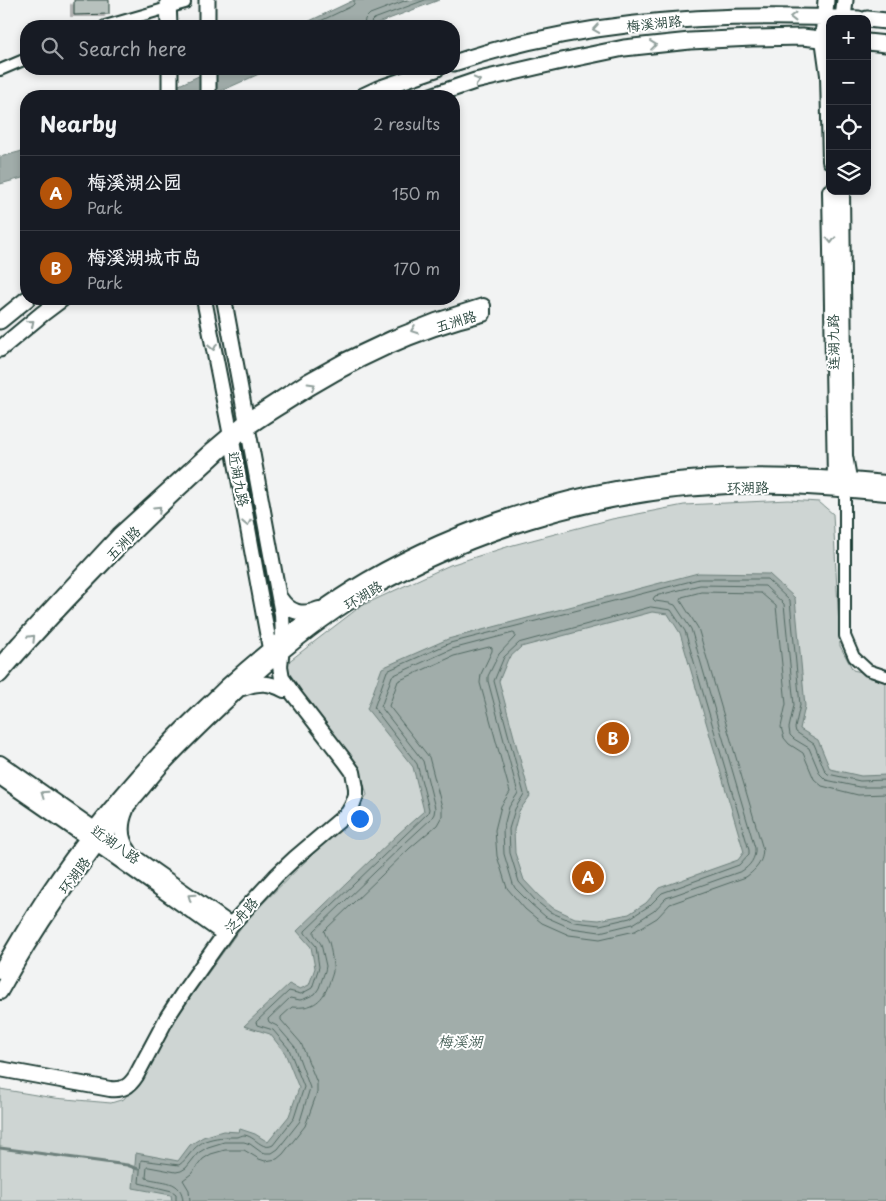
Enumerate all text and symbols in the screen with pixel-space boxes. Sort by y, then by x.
street label: 梅溪湖路 [625,10,683,36]
one-way arrow [789,12,796,22]
map controls [826,15,871,195]
button: + [826,15,871,60]
search box [20,20,460,75]
one-way arrow [592,24,601,34]
icon: search [38,34,66,62]
text: Search here [78,34,187,62]
one-way arrow [650,40,658,51]
button: − [826,60,871,105]
one-way arrow [473,76,482,87]
button: locate [826,105,871,150]
text: Nearby [40,107,117,139]
text: 2 results [373,111,440,135]
button: layers [826,150,871,195]
text: 梅溪湖公园 [87,167,182,195]
text: A [50,181,62,205]
text: 150 m [392,181,440,205]
text: Park [87,195,123,219]
one-way arrow [826,236,836,244]
text: 梅溪湖城市岛 [87,242,201,270]
text: B [51,256,61,280]
text: 170 m [394,256,440,280]
text: Park [87,270,123,294]
street label: 五洲路 [433,305,479,337]
street label: 连湖九路 [822,314,844,370]
one-way arrow [25,320,34,329]
one-way arrow [410,324,418,334]
one-way arrow [207,342,218,351]
one-way arrow [306,383,315,393]
street label: 近湖九路 [223,450,255,508]
street label: 环湖路 [727,476,769,498]
one-way arrow [152,506,161,515]
one-way arrow [242,519,252,528]
street label: 五洲路 [101,521,145,565]
street label: 环湖路 [340,575,386,615]
one-way arrow [26,634,35,643]
pin: B [597,719,629,757]
one-way arrow [40,791,50,800]
your location [347,806,373,832]
street label: 近湖八路 [87,819,145,869]
street label: 环湖路 [53,852,95,898]
pin: A [572,858,604,896]
street label: 泛舟路 [219,892,263,938]
one-way arrow [187,894,197,903]
water label: 梅溪湖 [437,1029,484,1052]

